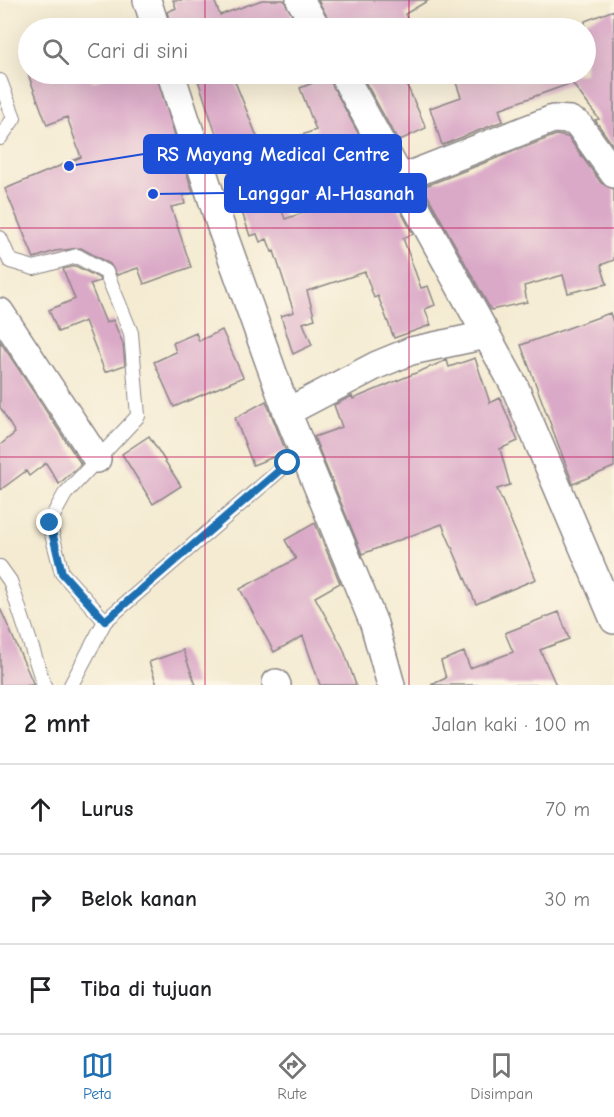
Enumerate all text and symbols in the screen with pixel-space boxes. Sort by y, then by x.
search box [18,18,596,84]
icon: search [39,35,72,68]
text: Cari di sini [87,38,188,64]
callout: RS Mayang Medical Centre [144,135,401,173]
text: RS Mayang Medical Centre [156,143,390,166]
callout: Langgar Al-Hasanah [225,174,426,212]
text: Langgar Al-Hasanah [237,182,415,205]
route start [274,449,300,475]
route end [36,509,62,535]
text: 2 mnt [24,709,90,739]
text: Jalan kaki · 100 m [432,713,590,736]
icon: ahead [24,793,57,826]
text: Lurus [81,796,133,822]
text: 70 m [545,798,590,821]
icon: right [24,883,57,916]
text: Belok kanan [81,886,197,912]
text: 30 m [544,888,590,911]
icon: arrive [24,973,57,1006]
text: Tiba di tujuan [81,976,212,1002]
tab: Peta [81,1049,114,1103]
tab: Rute [276,1049,309,1103]
tab: Disimpan [470,1049,533,1103]

